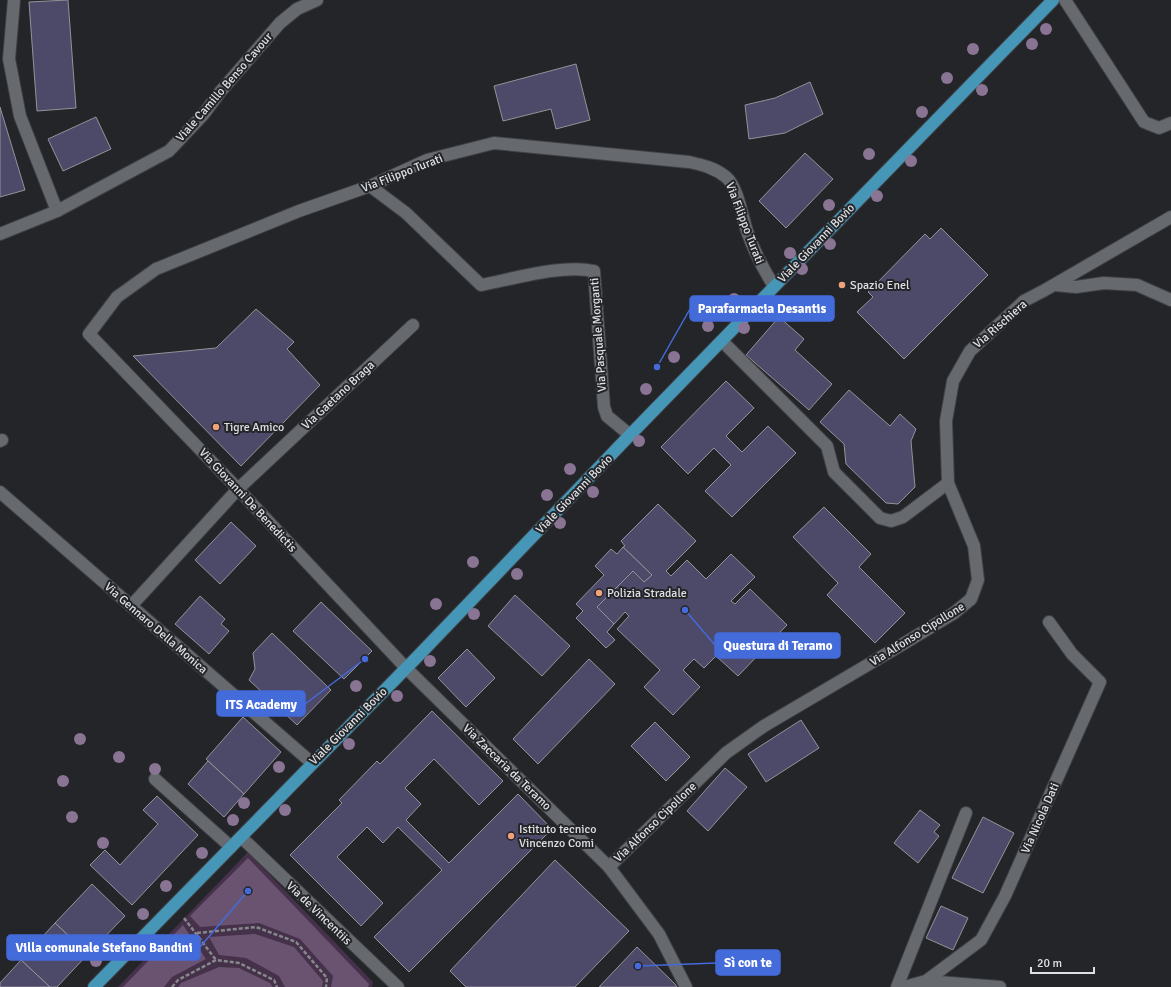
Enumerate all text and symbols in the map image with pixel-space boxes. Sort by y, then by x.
street label: Viale Camillo Benso Cavour [173,29,276,145]
street label: Via Filippo Turati [359,151,445,196]
street label: Via Filippo Turati [722,180,767,266]
street label: Viale Giovanni Bovio [775,201,858,286]
street label: Via Pasquale Morganti [587,277,610,393]
place label: Spazio Enel [850,278,910,293]
marker: Spazio Enel [837,280,847,290]
callout: Parafarmacia Desantis [690,296,834,321]
street label: Via Rischiera [970,297,1030,352]
text: Parafarmacia Desantis [698,301,826,317]
street label: Via Gaetano Braga [299,358,378,433]
place label: Tigre Amico [224,420,284,435]
marker: Tigre Amico [211,422,221,432]
street label: Via Giovanni De Benedictis [196,445,300,555]
street label: Viale Giovanni Bovio [533,452,616,537]
street label: Via Gennaro Della Monica [101,579,210,677]
place label: Polizia Stradale [607,586,687,601]
marker: Polizia Stradale [594,588,604,598]
street label: Via Alfonso Cipollone [867,599,967,670]
callout: Questura di Teramo [715,633,840,658]
text: Questura di Teramo [723,638,833,654]
street label: Viale Giovanni Bovio [306,684,390,768]
callout: ITS Academy [217,691,305,716]
text: ITS Academy [225,697,298,713]
street label: Via Zaccaria da Teramo [459,721,554,814]
street label: Via Alfonso Cipollone [611,779,700,866]
street label: Via Nicola Dati [1018,781,1063,856]
place label: Istituto tecnico Vincenzo Comi [519,822,596,851]
marker: Istituto tecnico Vincenzo Comi [506,831,516,841]
street label: Via de Vincentiis [283,879,354,948]
callout: Villa comunale Stefano Bandini [7,935,200,960]
text: Villa comunale Stefano Bandini [15,940,193,956]
scale bar [1031,949,1094,975]
callout: Sì con te [716,950,780,975]
text: Sì con te [724,955,773,971]
text: 20 m [1037,956,1062,971]

